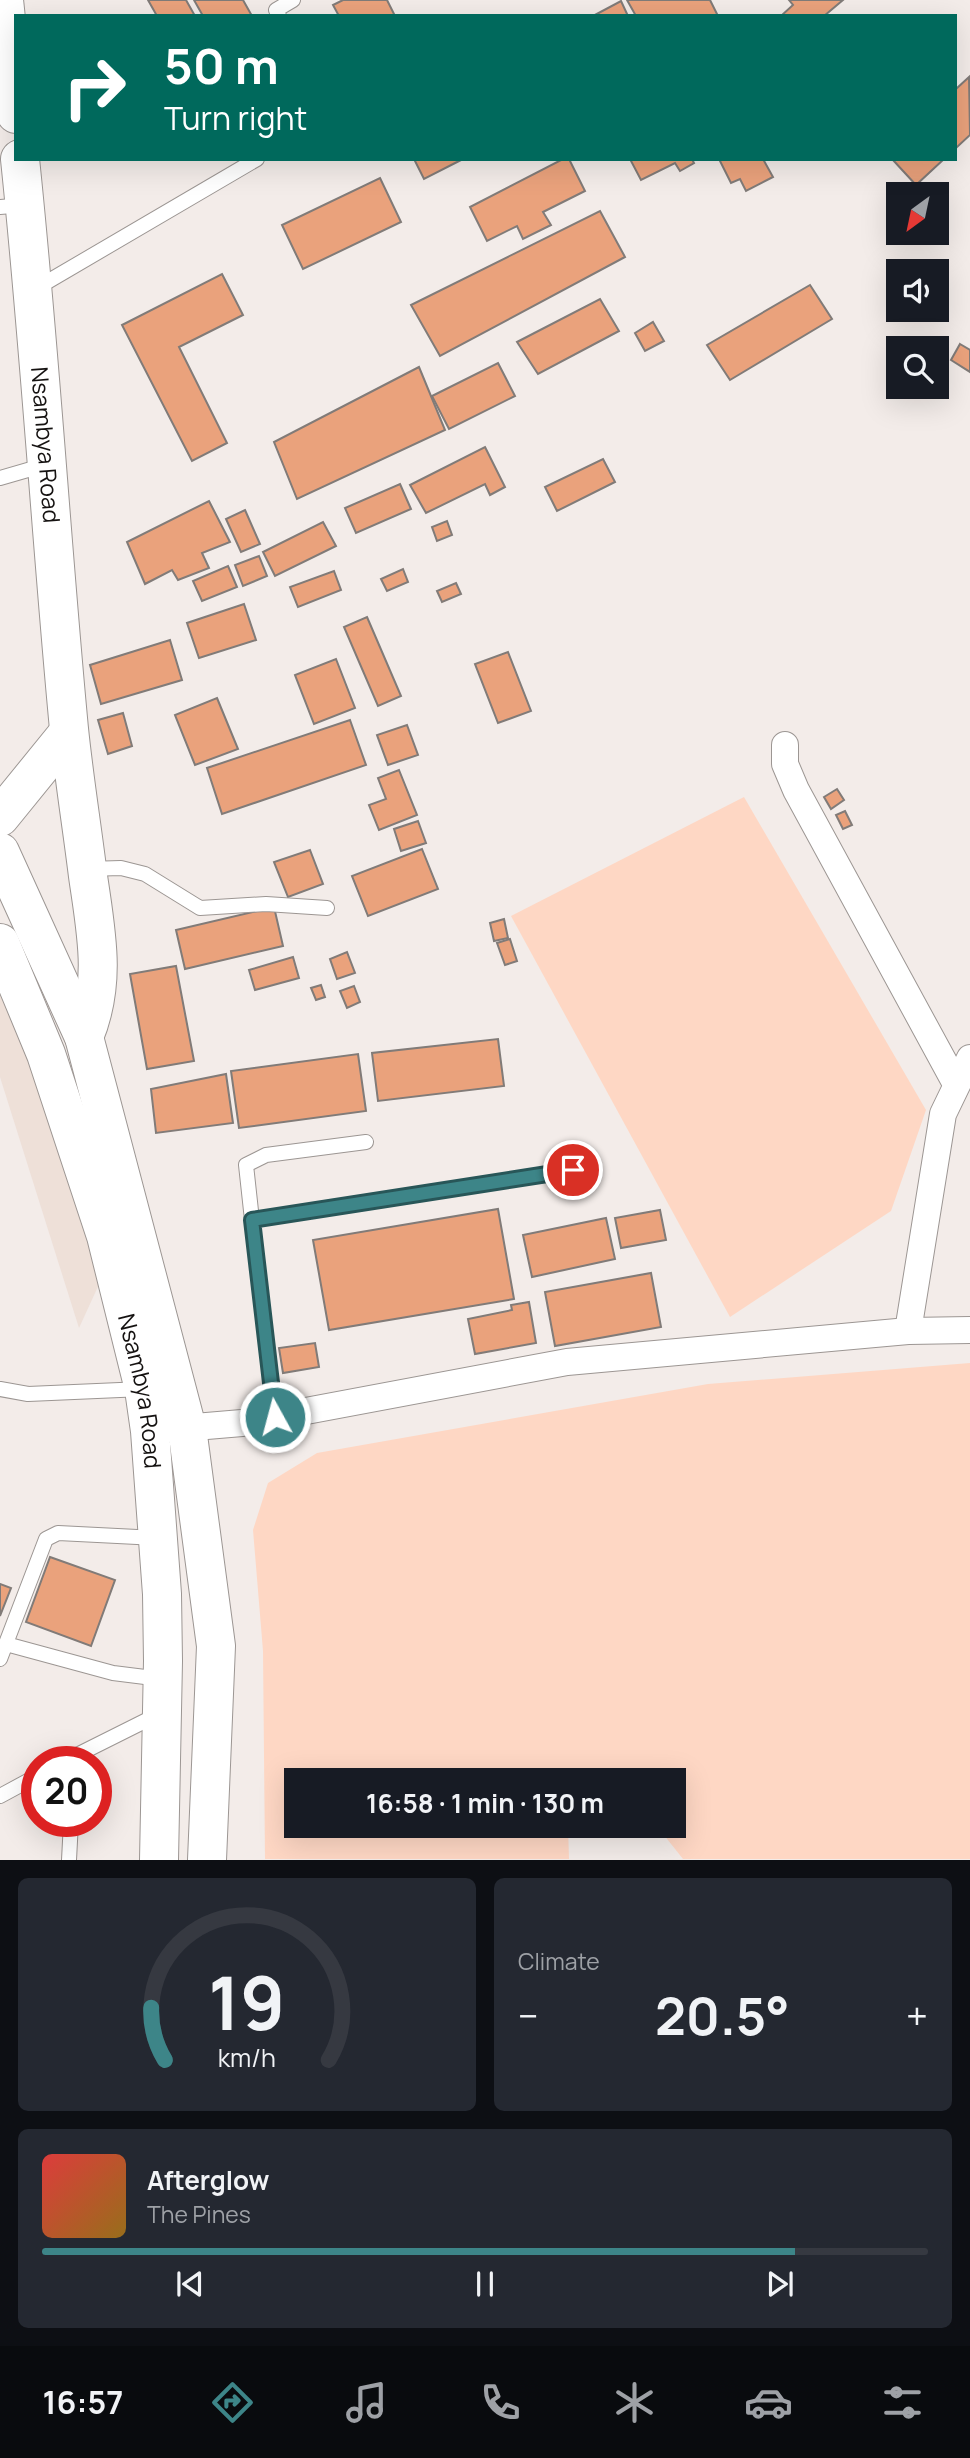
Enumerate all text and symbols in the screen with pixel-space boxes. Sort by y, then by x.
text: 50 m [164,32,279,99]
icon: right [49,42,140,133]
text: Turn right [164,96,307,140]
north arrow [886,182,948,245]
map controls [886,182,949,399]
button: sound [886,259,949,322]
button: search [886,336,949,399]
street label: Nsambya Road [24,365,68,524]
pin [543,1140,603,1200]
icon: arrive [554,1151,592,1189]
street label: Nsambya Road [111,1310,170,1470]
position arrow [238,1380,312,1454]
speed limit sign: 20 [21,1746,112,1837]
text: 16:58 · 1 min · 130 m [366,1785,604,1821]
text: Climate [518,1945,600,1977]
text: 19 [208,1953,286,2053]
text: 20.5° [655,1980,790,2051]
text: − [518,1989,539,2041]
text: + [906,1989,928,2041]
text: km/h [218,2040,276,2075]
text: Afterglow [147,2162,269,2198]
text: The Pines [147,2198,251,2230]
icon: previous [171,2265,209,2303]
icon: pause [466,2265,504,2303]
icon: next [761,2265,799,2303]
icon: directions [208,2378,257,2427]
icon: music [342,2378,391,2427]
icon: phone [476,2378,525,2427]
icon: climate [610,2378,659,2427]
icon: car [744,2378,793,2427]
icon: filters [878,2378,927,2427]
text: 16:57 [43,2380,123,2424]

